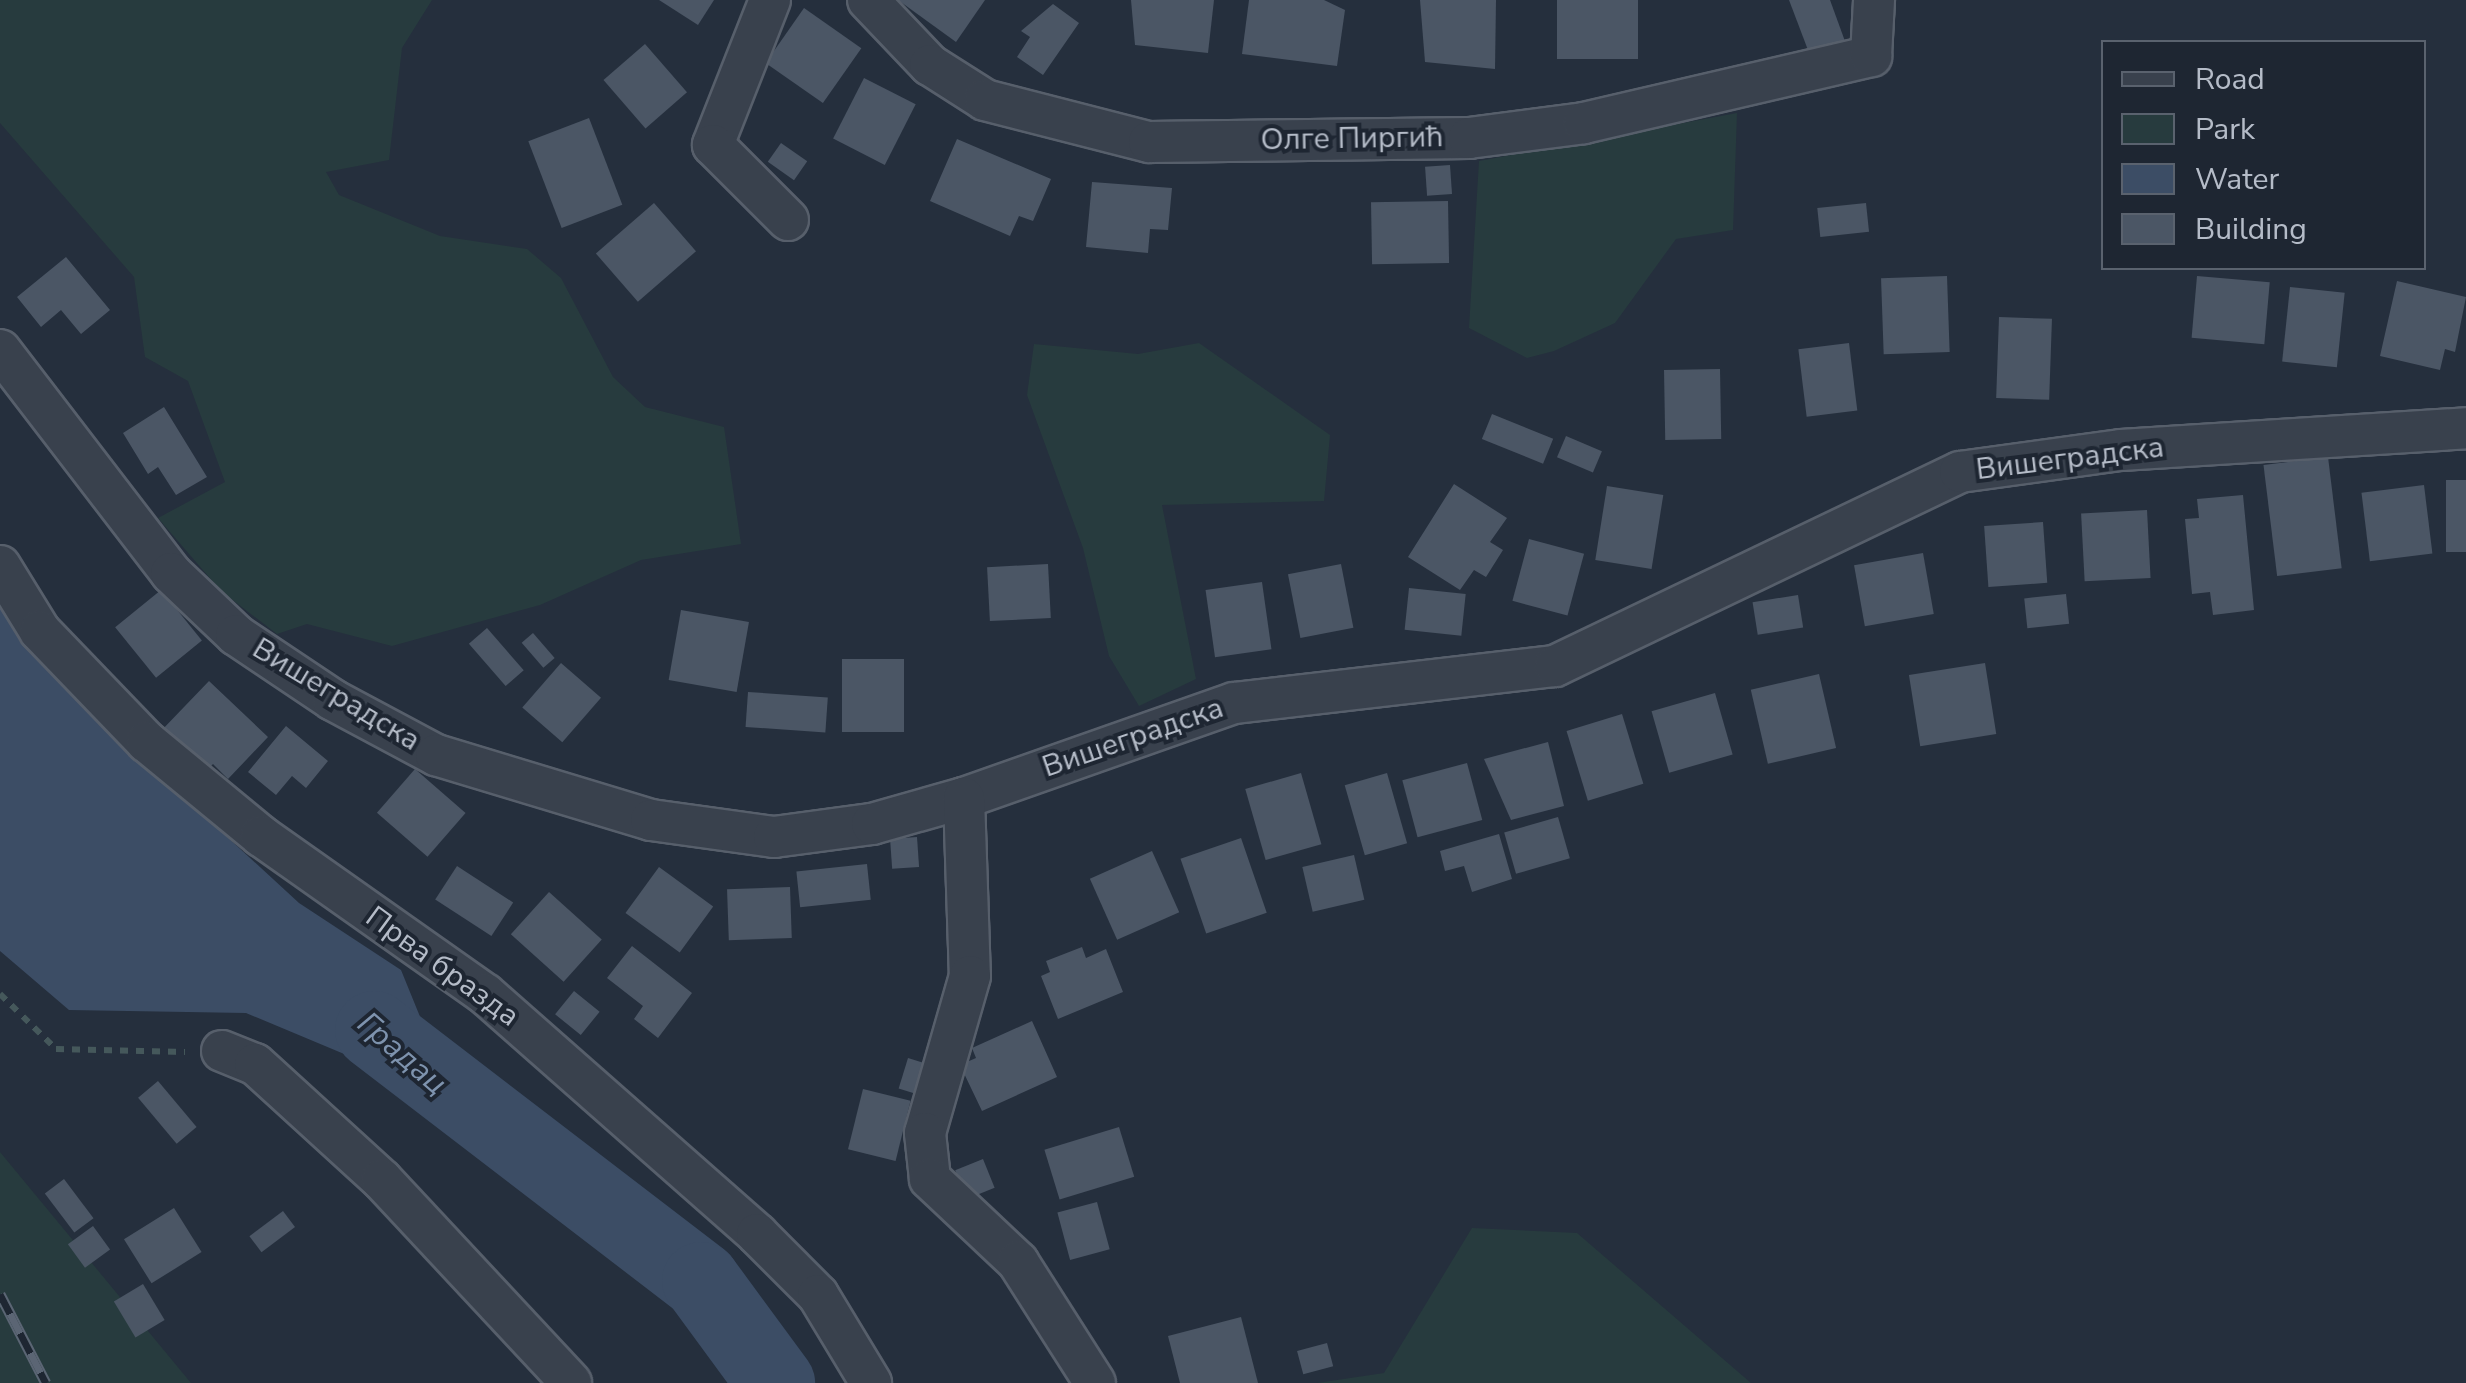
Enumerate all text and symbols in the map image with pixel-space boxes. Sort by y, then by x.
legend [2101,40,2426,270]
text: Road [2195,59,2265,100]
text: Park [2195,109,2255,150]
street label: Олге Пиргић [1260,119,1444,159]
text: Water [2195,159,2279,200]
text: Building [2195,209,2307,250]
street label: Вишеградска [1974,430,2166,488]
street label: Вишеградска [246,631,426,759]
street label: Вишеградска [1038,690,1228,786]
street label: Прва бразда [358,899,526,1035]
water label: Градац [349,1005,455,1103]

